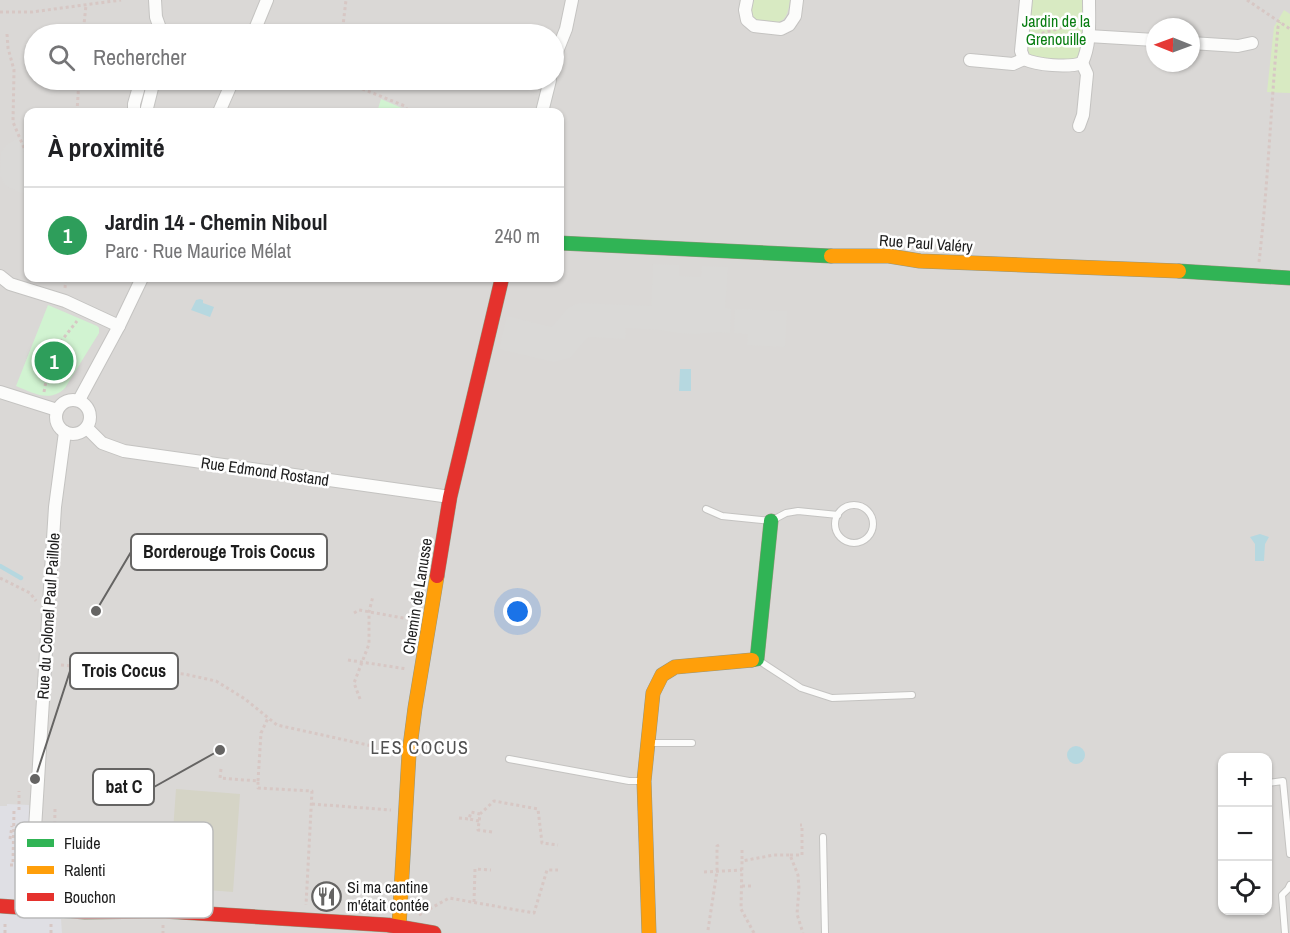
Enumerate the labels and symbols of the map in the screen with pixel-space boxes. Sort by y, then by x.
park label: Jardin de la Grenouille [1022,10,1091,50]
north arrow [1146,18,1200,72]
street label: Rue Paul Valéry [878,229,974,257]
pin: 1 [34,338,74,384]
street label: Rue Edmond Rostand [200,451,330,491]
street label: Rue du Colonel Paul Paillole [31,532,65,700]
callout: Borderouge Trois Cocus [131,534,327,570]
street label: Chemin de Lanusse [397,536,437,656]
text: Borderouge Trois Cocus [143,539,315,564]
your location [503,597,532,626]
callout: Trois Cocus [70,653,178,689]
text: Trois Cocus [82,658,166,683]
district label: LES COCUS [371,735,469,760]
callout: bat C [93,769,154,805]
text: bat C [106,774,143,799]
legend [15,822,213,918]
text: Fluide [64,832,100,854]
text: Ralenti [64,859,106,881]
place label: Si ma cantine m'était contée [347,876,429,916]
restaurant icon: Si ma cantine m'était contée [310,880,342,912]
text: Bouchon [64,886,116,908]

